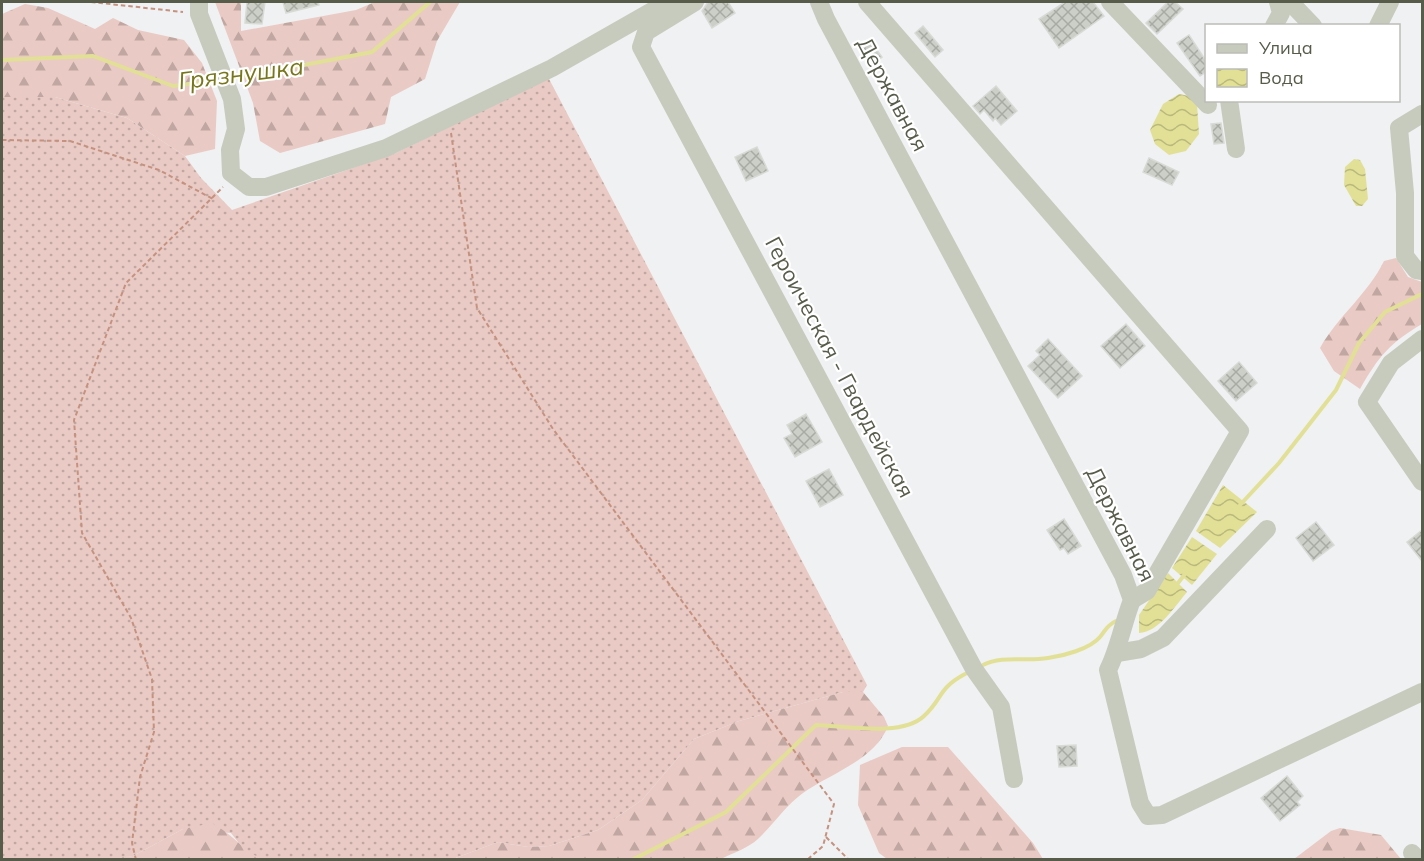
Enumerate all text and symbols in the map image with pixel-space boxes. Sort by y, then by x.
legend [1205,24,1400,102]
street label: Державная [851,32,935,156]
text: Улица [1258,36,1313,59]
water label: Грязнушка [177,50,305,96]
text: Вода [1259,66,1304,89]
street label: Героическая - Гвардейская [759,232,921,502]
street label: Державная [1080,462,1162,586]

